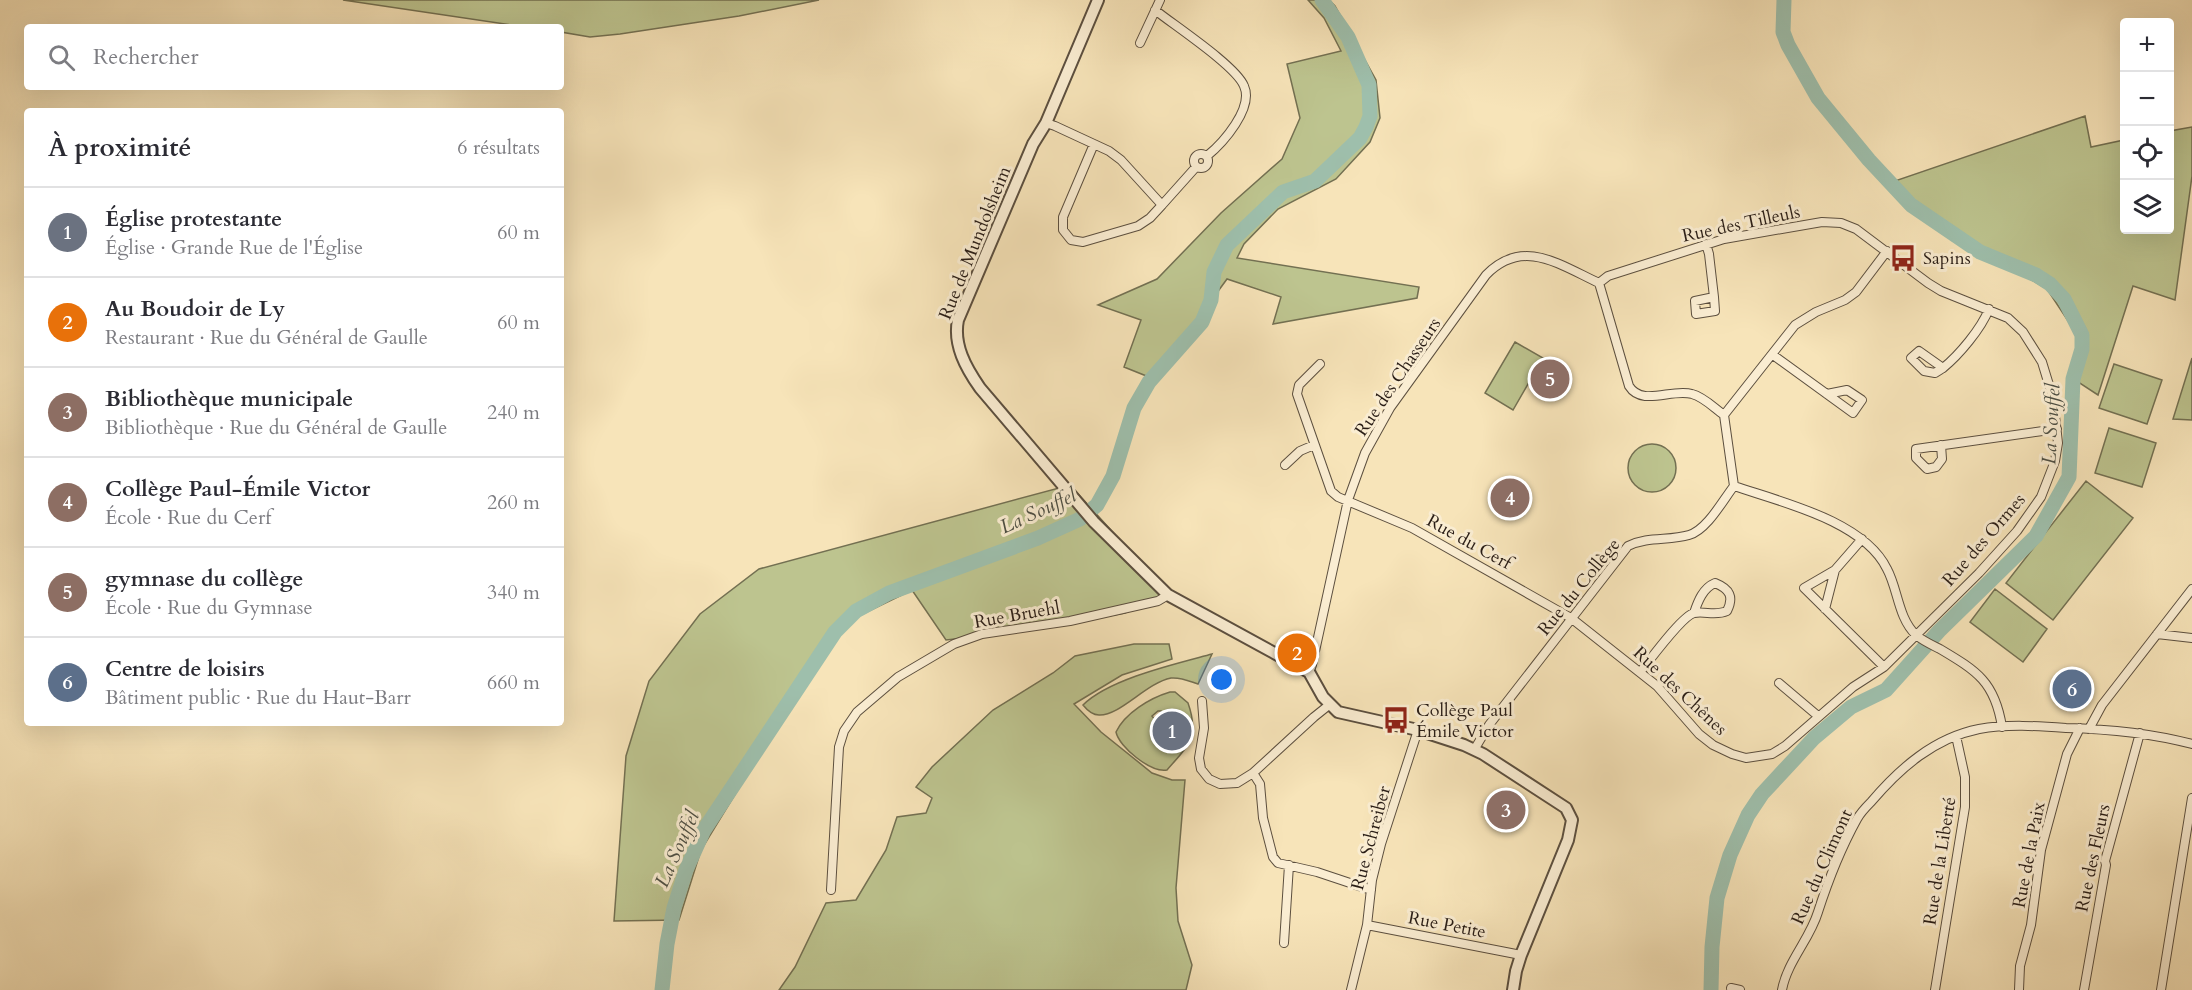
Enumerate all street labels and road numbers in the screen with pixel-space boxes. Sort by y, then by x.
street label: Rue de Mundolsheim [933,162,1017,323]
street label: Rue des Tilleuls [1680,199,1802,249]
street label: Rue des Chasseurs [1349,313,1447,441]
street label: Rue des Ormes [1937,488,2031,592]
street label: Rue du Cerf [1422,508,1519,577]
street label: Rue du Collège [1532,533,1626,641]
street label: Rue Bruehl [972,595,1062,635]
street label: Rue des Chênes [1628,641,1732,741]
street label: Rue Schreiber [1345,783,1397,893]
street label: Rue de la Liberté [1918,795,1962,927]
street label: Rue de la Paix [2006,800,2052,910]
street label: Rue des Fleurs [2069,802,2117,914]
street label: Rue du Climont [1785,805,1859,929]
street label: Rue Petite [1406,905,1488,945]

